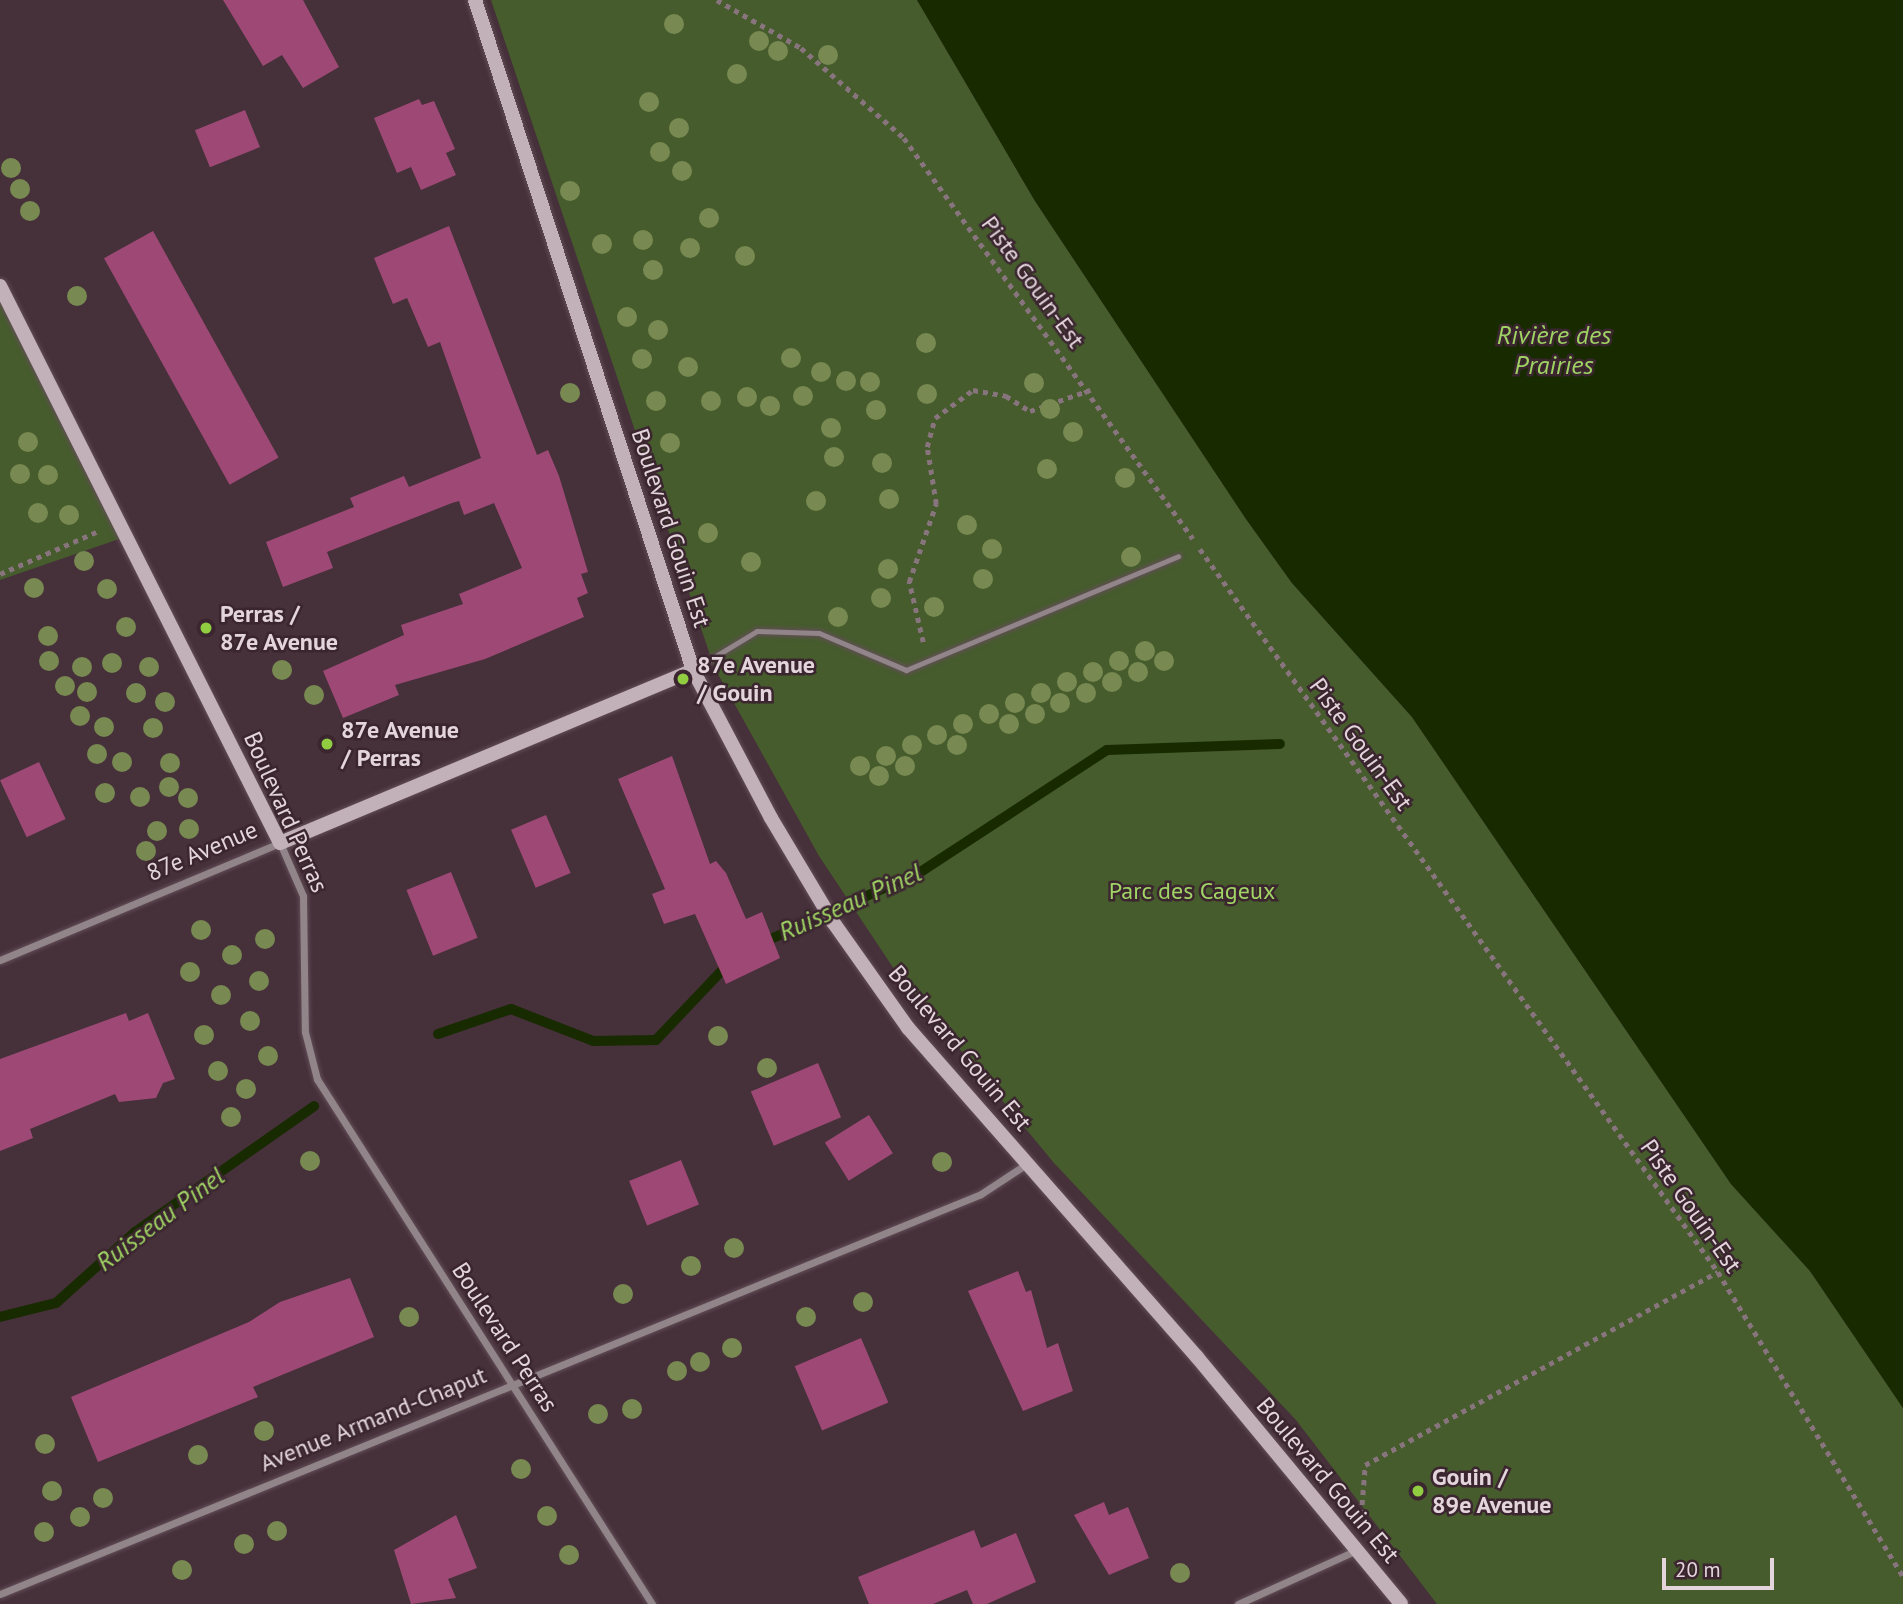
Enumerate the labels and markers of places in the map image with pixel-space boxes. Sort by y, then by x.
place label: Perras / 87e Avenue [220,600,339,656]
marker: Perras / 87e Avenue [198,620,214,636]
place label: 87e Avenue / Gouin [697,651,816,707]
marker: 87e Avenue / Gouin [675,671,691,687]
place label: 87e Avenue / Perras [341,716,460,772]
marker: 87e Avenue / Perras [319,736,335,752]
place label: Gouin / 89e Avenue [1432,1463,1552,1519]
marker: Gouin / 89e Avenue [1410,1483,1426,1499]

